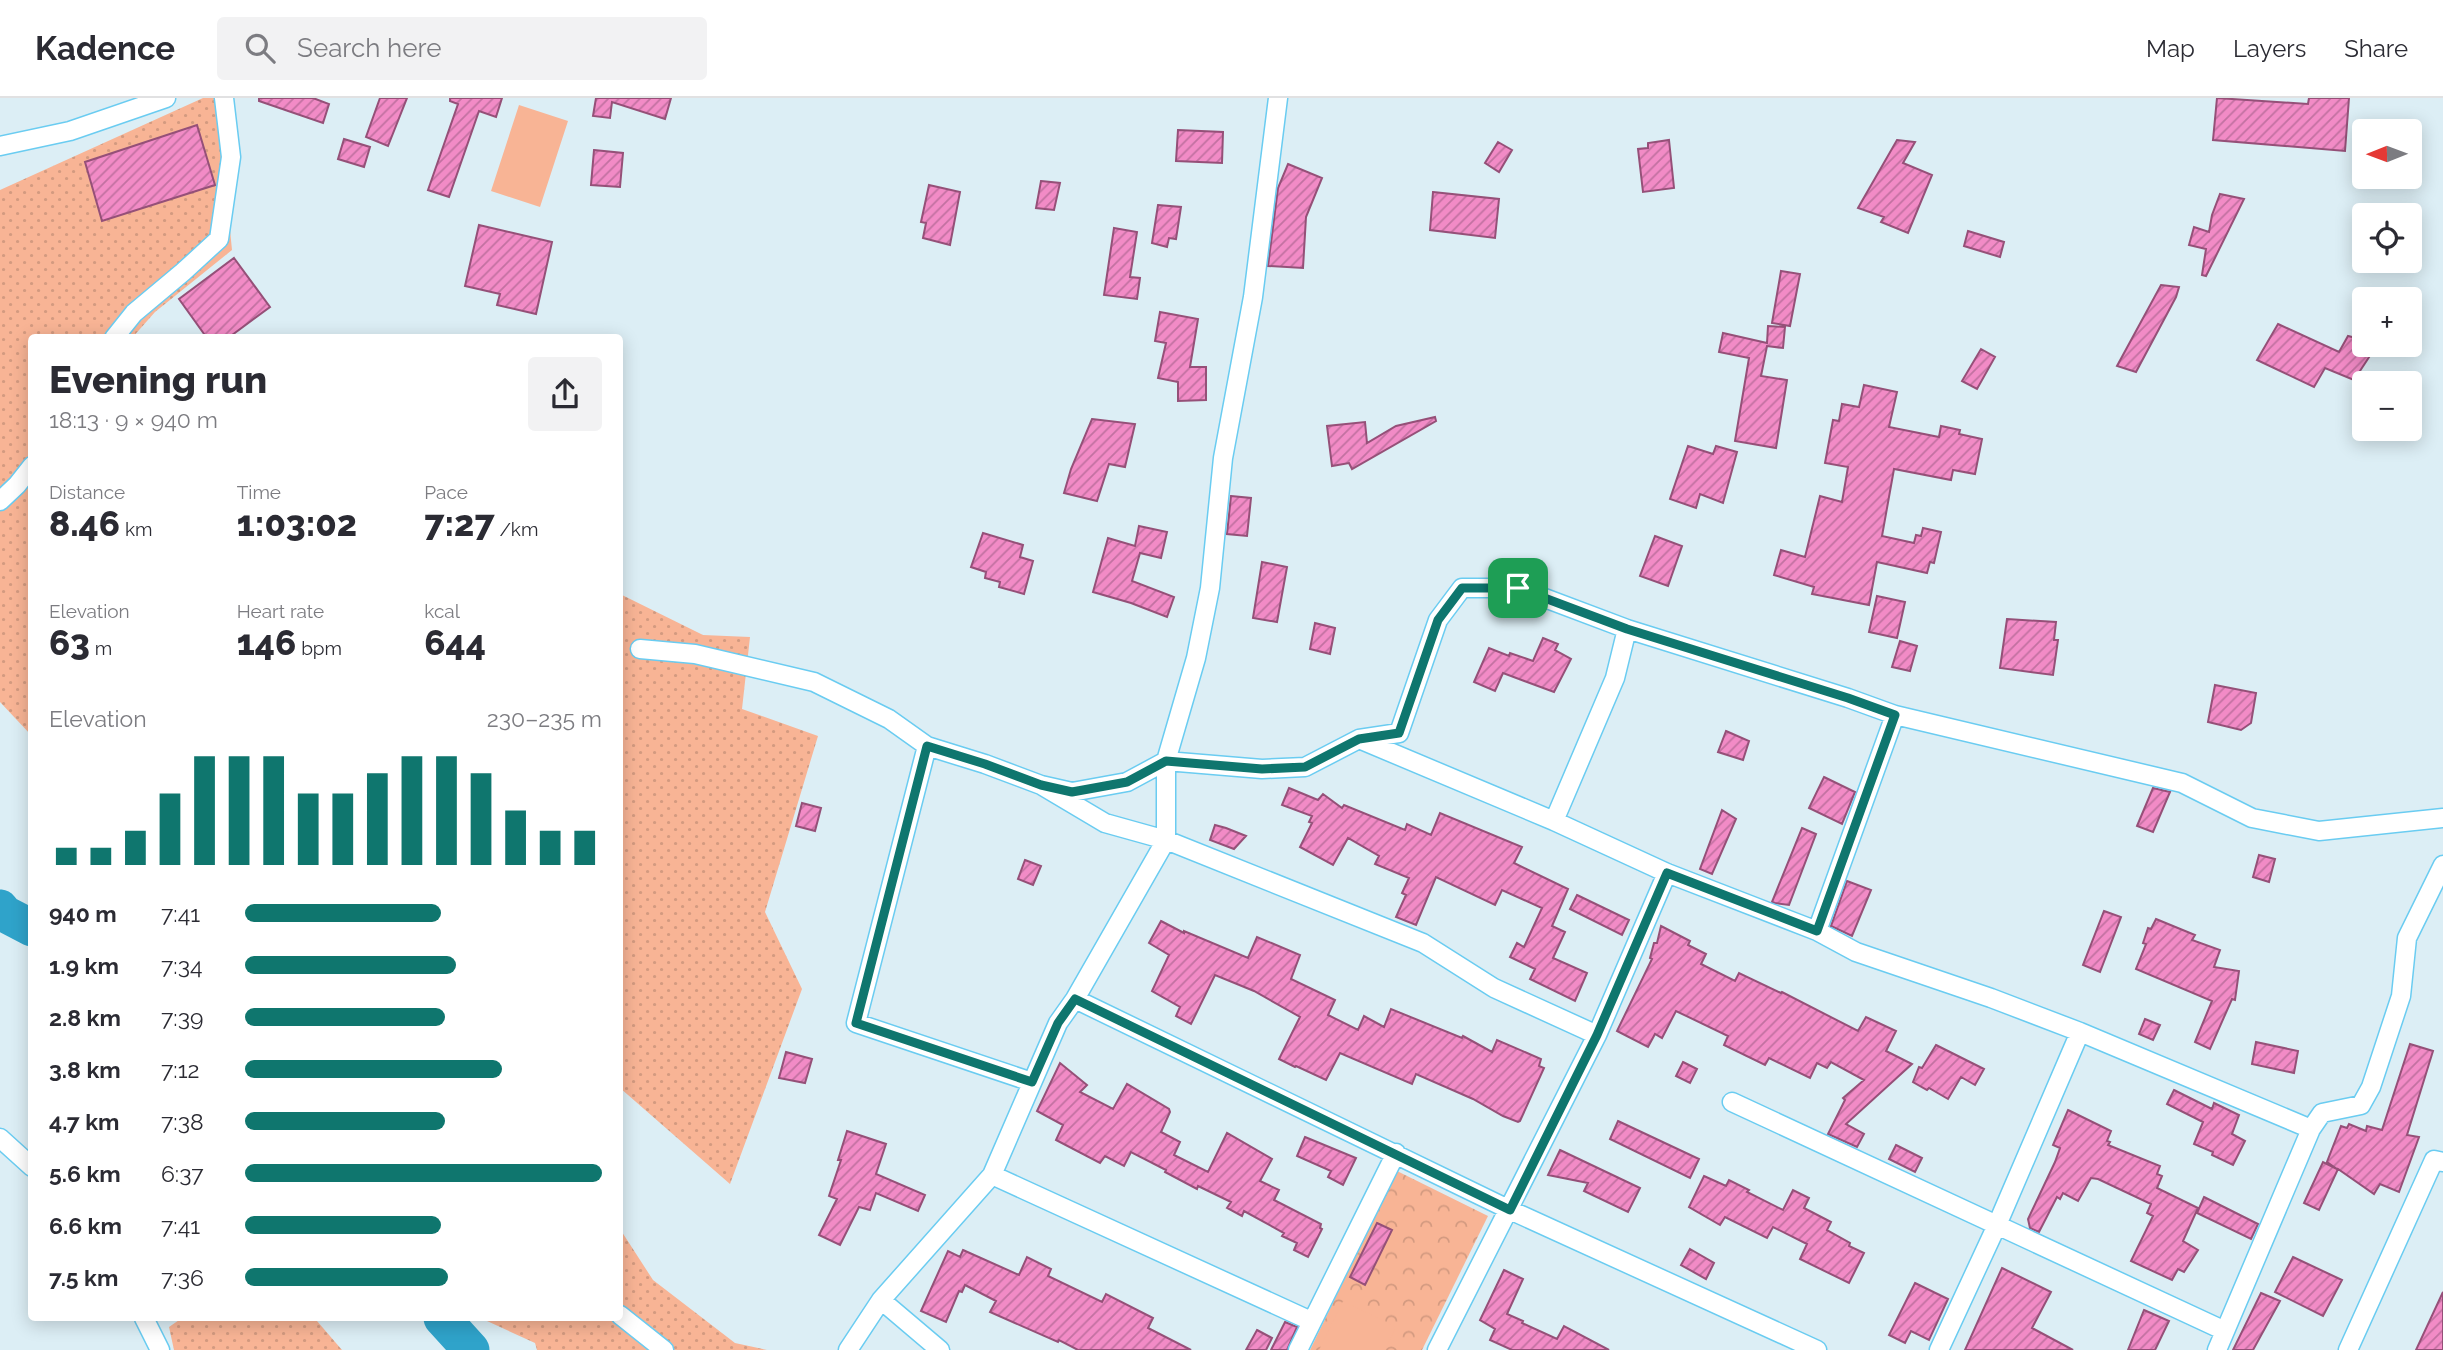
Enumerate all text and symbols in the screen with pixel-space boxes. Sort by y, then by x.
search box [217,17,707,80]
text: Kadence [35,29,175,68]
icon: search [241,29,279,67]
text: Search here [297,33,441,63]
text: Map [2146,34,2195,63]
text: Layers [2233,34,2306,63]
text: Share [2344,34,2408,63]
north arrow [2352,119,2422,189]
map controls [2352,119,2422,441]
button: locate [2352,203,2422,273]
button: + [2352,287,2422,357]
text: Evening run [49,357,267,402]
button: share [528,357,602,431]
button: − [2352,371,2422,441]
text: 18:13 · 9 × 940 m [49,406,218,433]
text: Distance [49,481,125,503]
text: Time [237,481,281,503]
text: Pace [424,481,468,503]
text: 8.46 [49,503,120,544]
text: 1:03:02 [237,503,357,544]
text: 7:27 [424,503,495,544]
text: km [120,518,153,540]
text: /km [495,518,538,540]
pin [1488,558,1548,618]
icon: arrive [1499,569,1537,607]
text: Elevation [49,600,130,622]
text: Heart rate [237,600,324,622]
text: kcal [424,600,460,622]
text: 63 [49,622,90,663]
text: 146 [237,622,296,663]
text: 644 [424,622,486,663]
text: m [90,637,112,659]
text: bpm [296,637,342,659]
text: Elevation [49,705,147,732]
text: 230–235 m [487,705,602,732]
text: 940 m [49,900,117,927]
text: 7:41 [161,900,200,927]
text: 1.9 km [49,952,119,979]
text: 7:34 [161,952,202,979]
text: 2.8 km [49,1004,121,1031]
text: 7:39 [161,1004,203,1031]
text: 3.8 km [49,1056,121,1083]
text: 7:12 [161,1056,199,1083]
text: 4.7 km [49,1108,120,1135]
text: 7:38 [161,1108,204,1135]
text: 5.6 km [49,1160,121,1187]
text: 6:37 [161,1160,204,1187]
text: 6.6 km [49,1212,122,1239]
text: 7:41 [161,1212,200,1239]
text: 7.5 km [49,1264,118,1291]
text: 7:36 [161,1264,204,1291]

